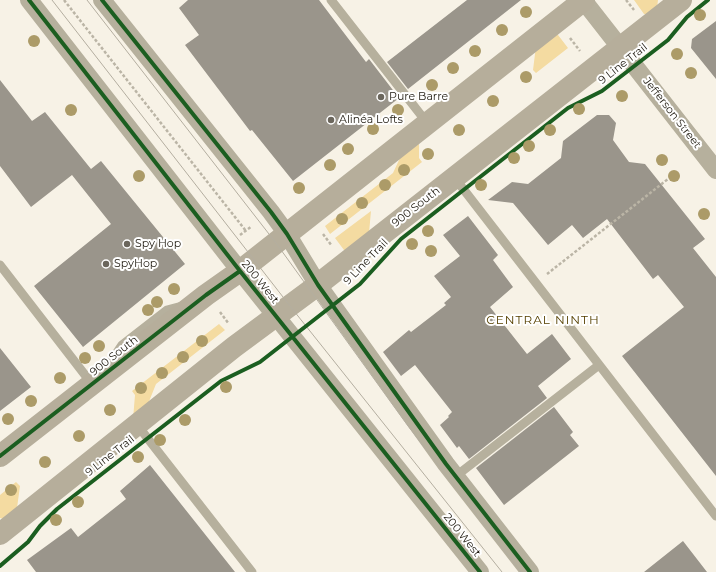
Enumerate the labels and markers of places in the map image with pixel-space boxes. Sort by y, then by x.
place label: Pure Barre [389,90,448,104]
marker: Pure Barre [376,92,386,102]
place label: Alinéa Lofts [339,113,403,127]
marker: Alinéa Lofts [326,115,336,125]
place label: Spy Hop [135,237,181,251]
marker: Spy Hop [122,239,132,249]
place label: SpyHop [114,257,157,271]
marker: SpyHop [101,259,111,269]

